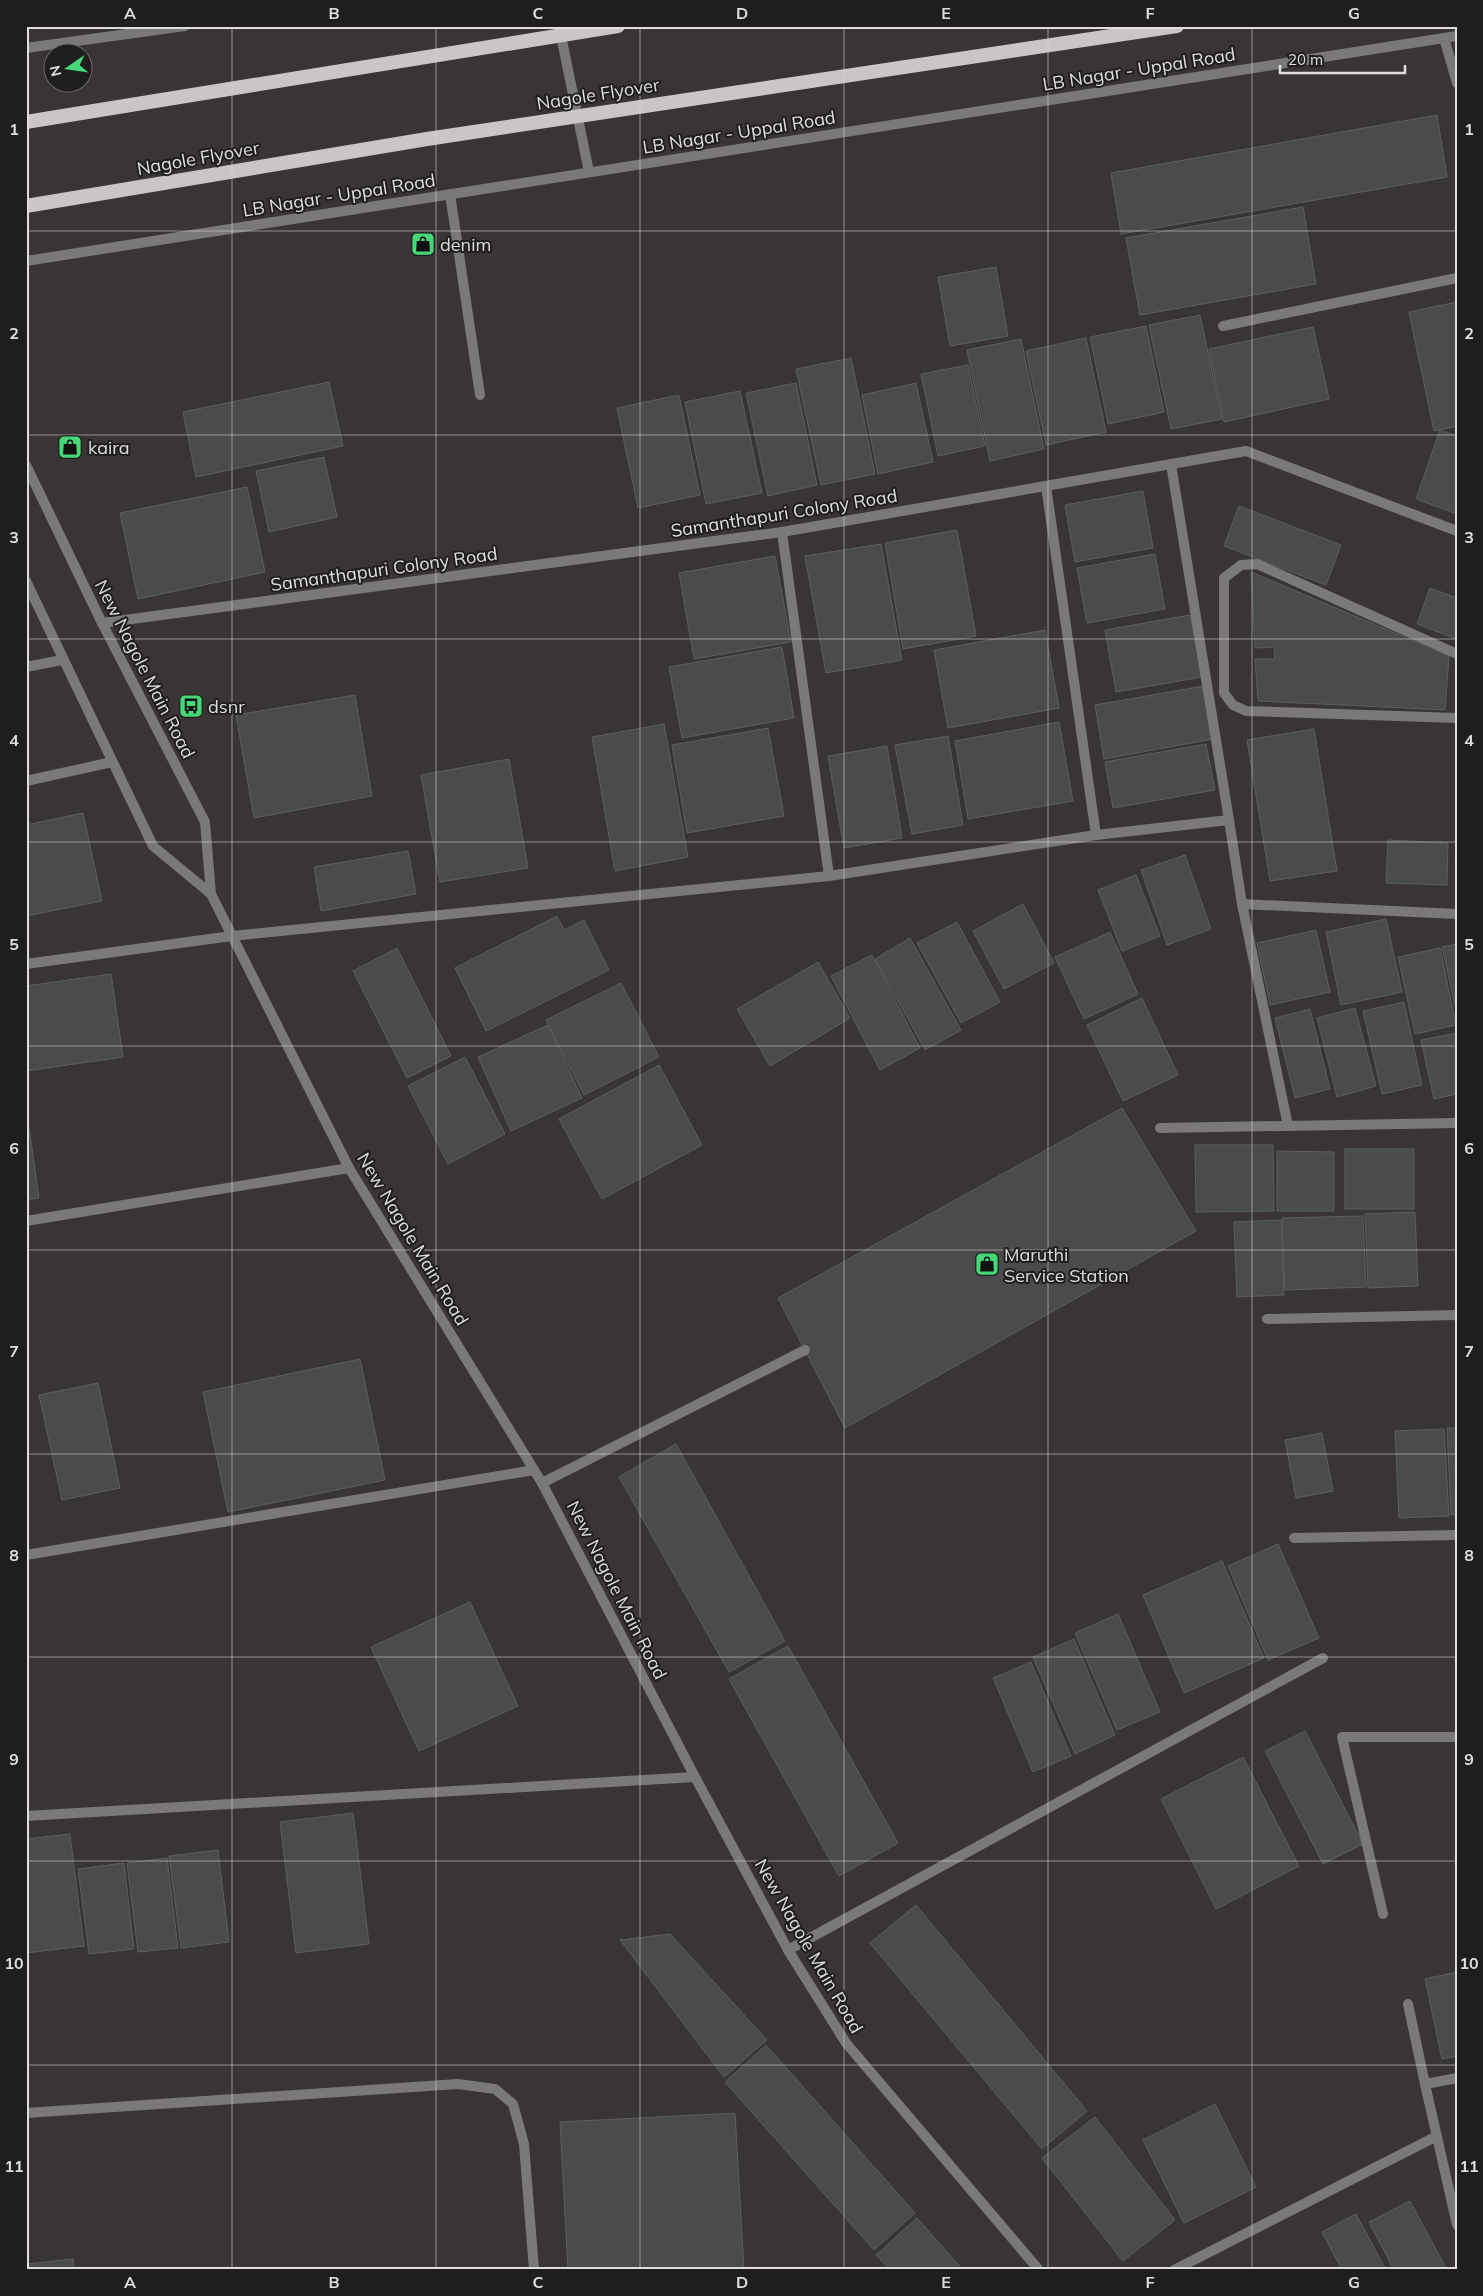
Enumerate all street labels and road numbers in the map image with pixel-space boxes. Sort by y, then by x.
street label: LB Nagar - Uppal Road [1041,42,1237,96]
street label: Nagole Flyover [535,73,661,115]
street label: LB Nagar - Uppal Road [641,105,837,159]
street label: Nagole Flyover [135,136,261,180]
street label: LB Nagar - Uppal Road [241,168,437,222]
street label: Samanthapuri Colony Road [669,484,899,542]
street label: Samanthapuri Colony Road [269,542,499,596]
street label: New Nagole Main Road [90,576,200,762]
street label: New Nagole Main Road [352,1148,474,1330]
street label: New Nagole Main Road [562,1497,672,1683]
street label: New Nagole Main Road [750,1855,868,2037]

